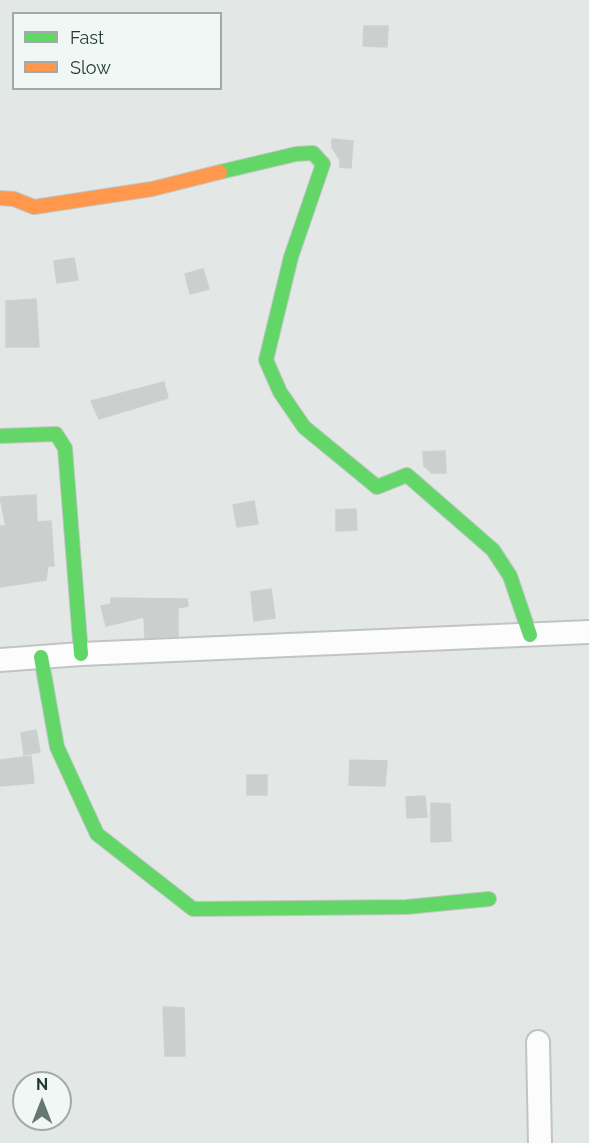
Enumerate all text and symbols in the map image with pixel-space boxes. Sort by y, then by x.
legend [12,12,222,90]
text: Fast [70,27,104,48]
text: Slow [70,57,111,78]
north arrow [12,1071,72,1131]
text: N [36,1075,48,1094]

